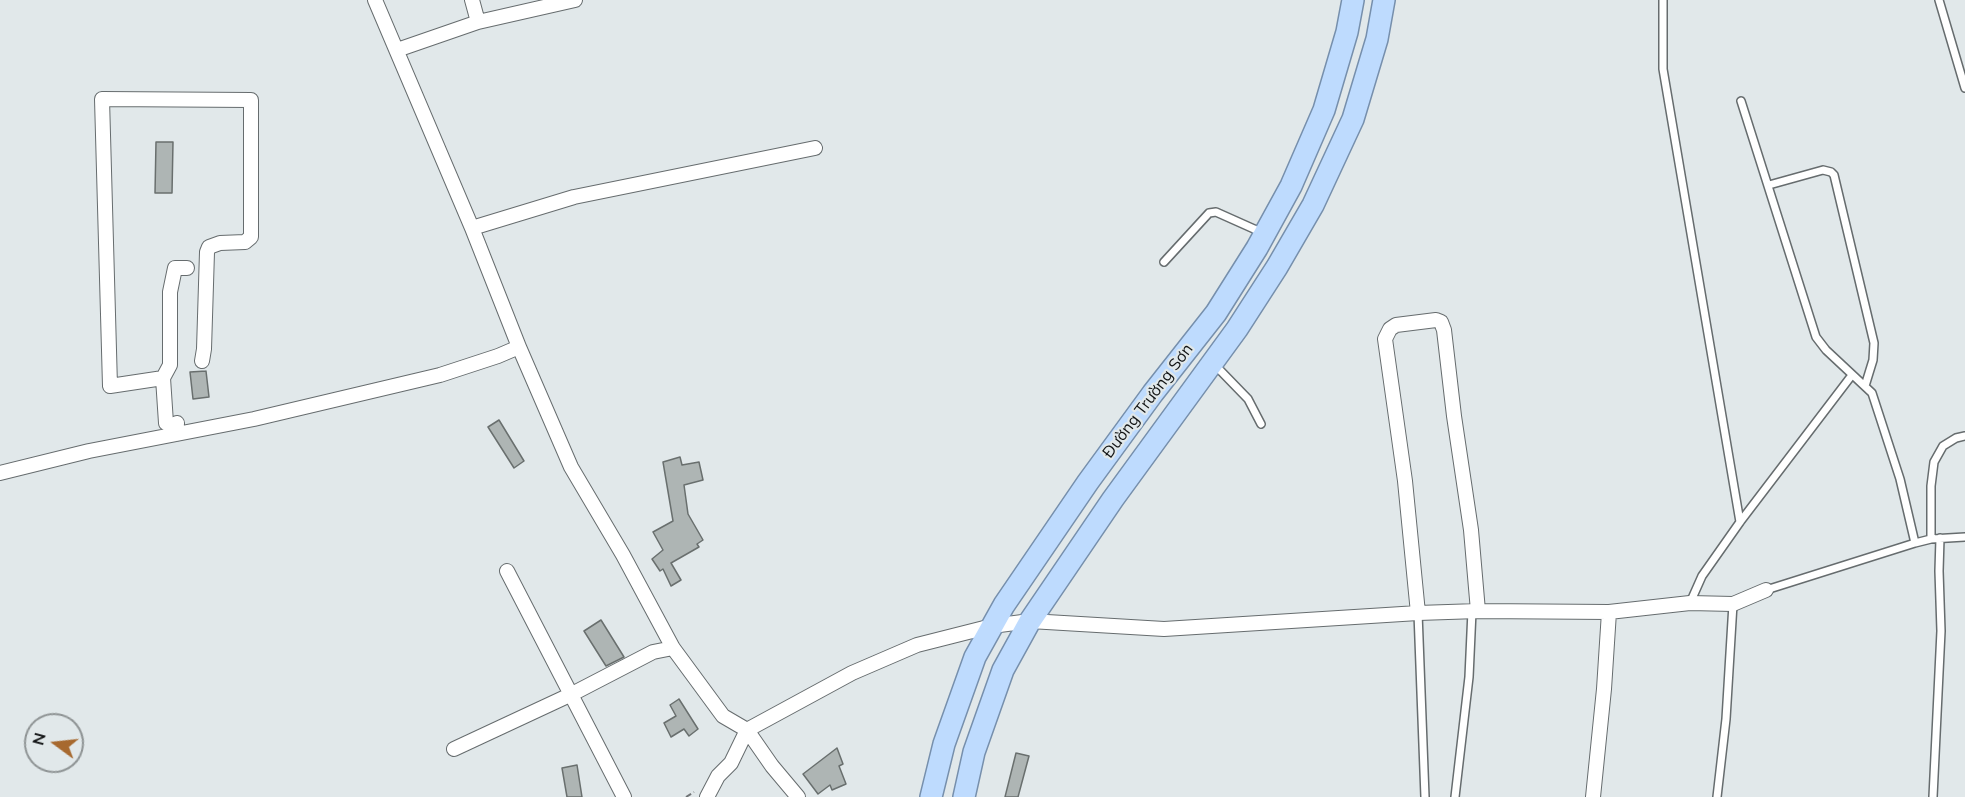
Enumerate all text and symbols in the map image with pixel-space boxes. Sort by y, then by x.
street label: Đường Trường Sơn [1099,340,1197,462]
north arrow [24,713,84,773]
text: N [27,730,50,747]

